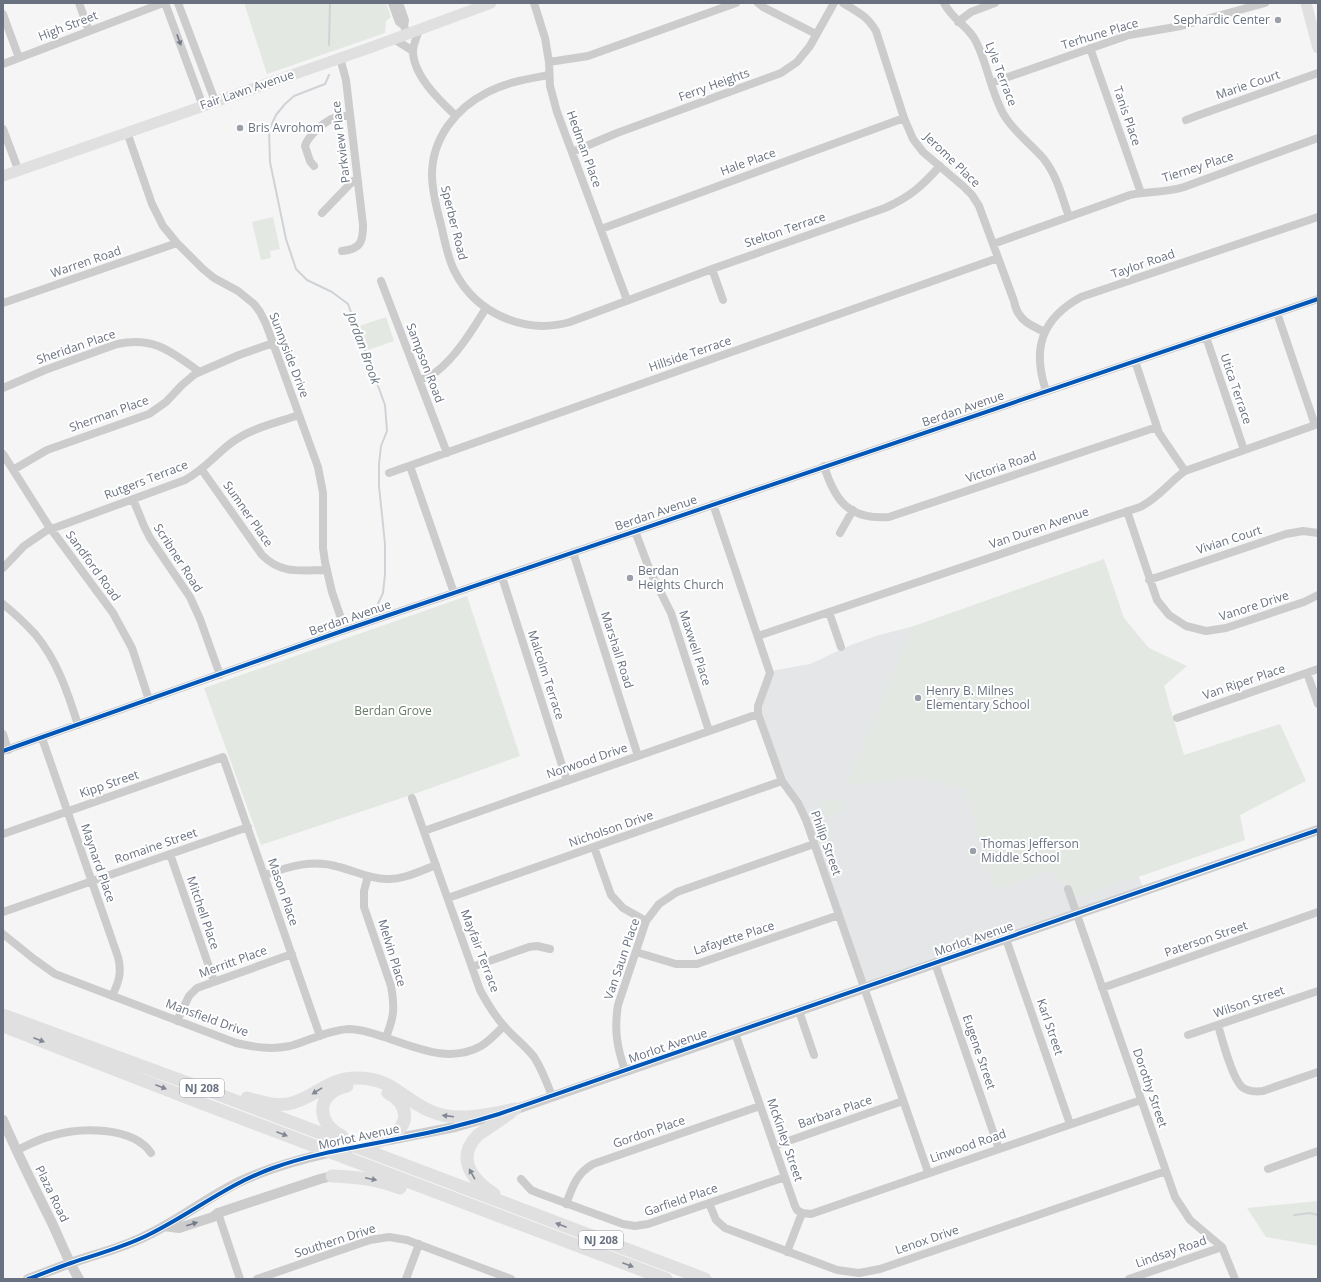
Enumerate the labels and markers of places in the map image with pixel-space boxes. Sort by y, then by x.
place label: Sephardic Center [1174,11,1270,28]
marker: Sephardic Center [1273,15,1283,25]
place label: Bris Avrohom [248,119,324,136]
marker: Bris Avrohom [235,123,245,133]
place label: Berdan Heights Church [638,562,724,593]
marker: Berdan Heights Church [625,573,635,583]
place label: Henry B. Milnes Elementary School [926,682,1030,713]
marker: Henry B. Milnes Elementary School [913,693,923,703]
place label: Thomas Jefferson Middle School [981,835,1079,866]
marker: Thomas Jefferson Middle School [968,846,978,856]

